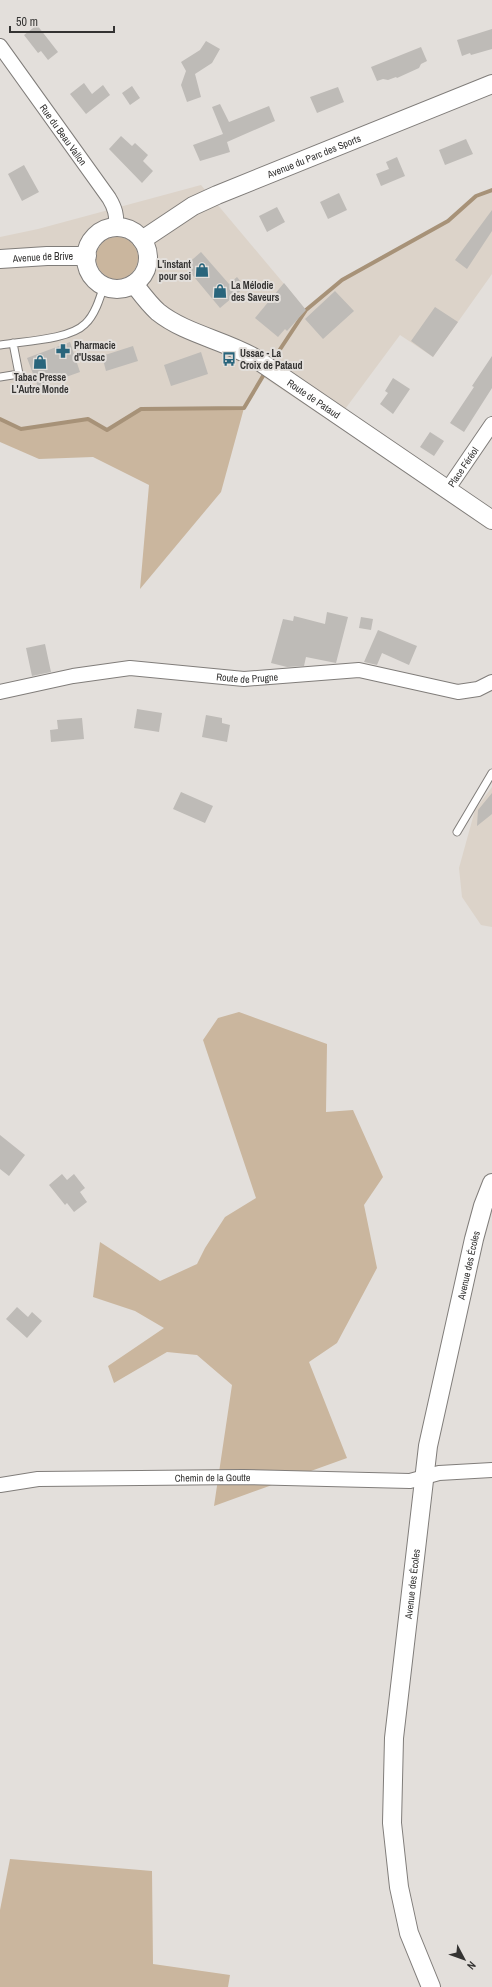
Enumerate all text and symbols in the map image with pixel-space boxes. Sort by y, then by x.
scale bar [10,8,114,34]
text: 50 m [16,14,38,30]
street label: Rue du Beau Vallon [37,101,90,168]
street label: Avenue du Parc des Sports [264,131,362,181]
street label: Avenue de Brive [11,250,74,265]
place label: L'instant pour soi [157,258,191,283]
shop icon: L'instant pour soi [194,262,210,278]
place label: La Mélodie des Saveurs [231,279,280,304]
shop icon: La Mélodie des Saveurs [212,283,228,299]
place label: Pharmacie d'Ussac [74,339,116,364]
pharmacy icon: Pharmacie d'Ussac [55,343,71,359]
place label: Ussac - La Croix de Pataud [240,347,302,372]
bus stop icon: Ussac - La Croix de Pataud [221,351,237,367]
shop icon: Tabac Presse L'Autre Monde [32,354,48,370]
place label: Tabac Presse L'Autre Monde [11,371,69,396]
street label: Route de Pataud [285,376,343,421]
street label: Place Féréol [445,444,481,489]
street label: Route de Prugne [216,670,279,686]
street label: Avenue des Écoles [454,1229,482,1302]
street label: Chemin de la Goutte [175,1470,251,1484]
street label: Avenue des Écoles [401,1548,422,1620]
north arrow [444,1939,484,1979]
text: N [464,1959,479,1973]

